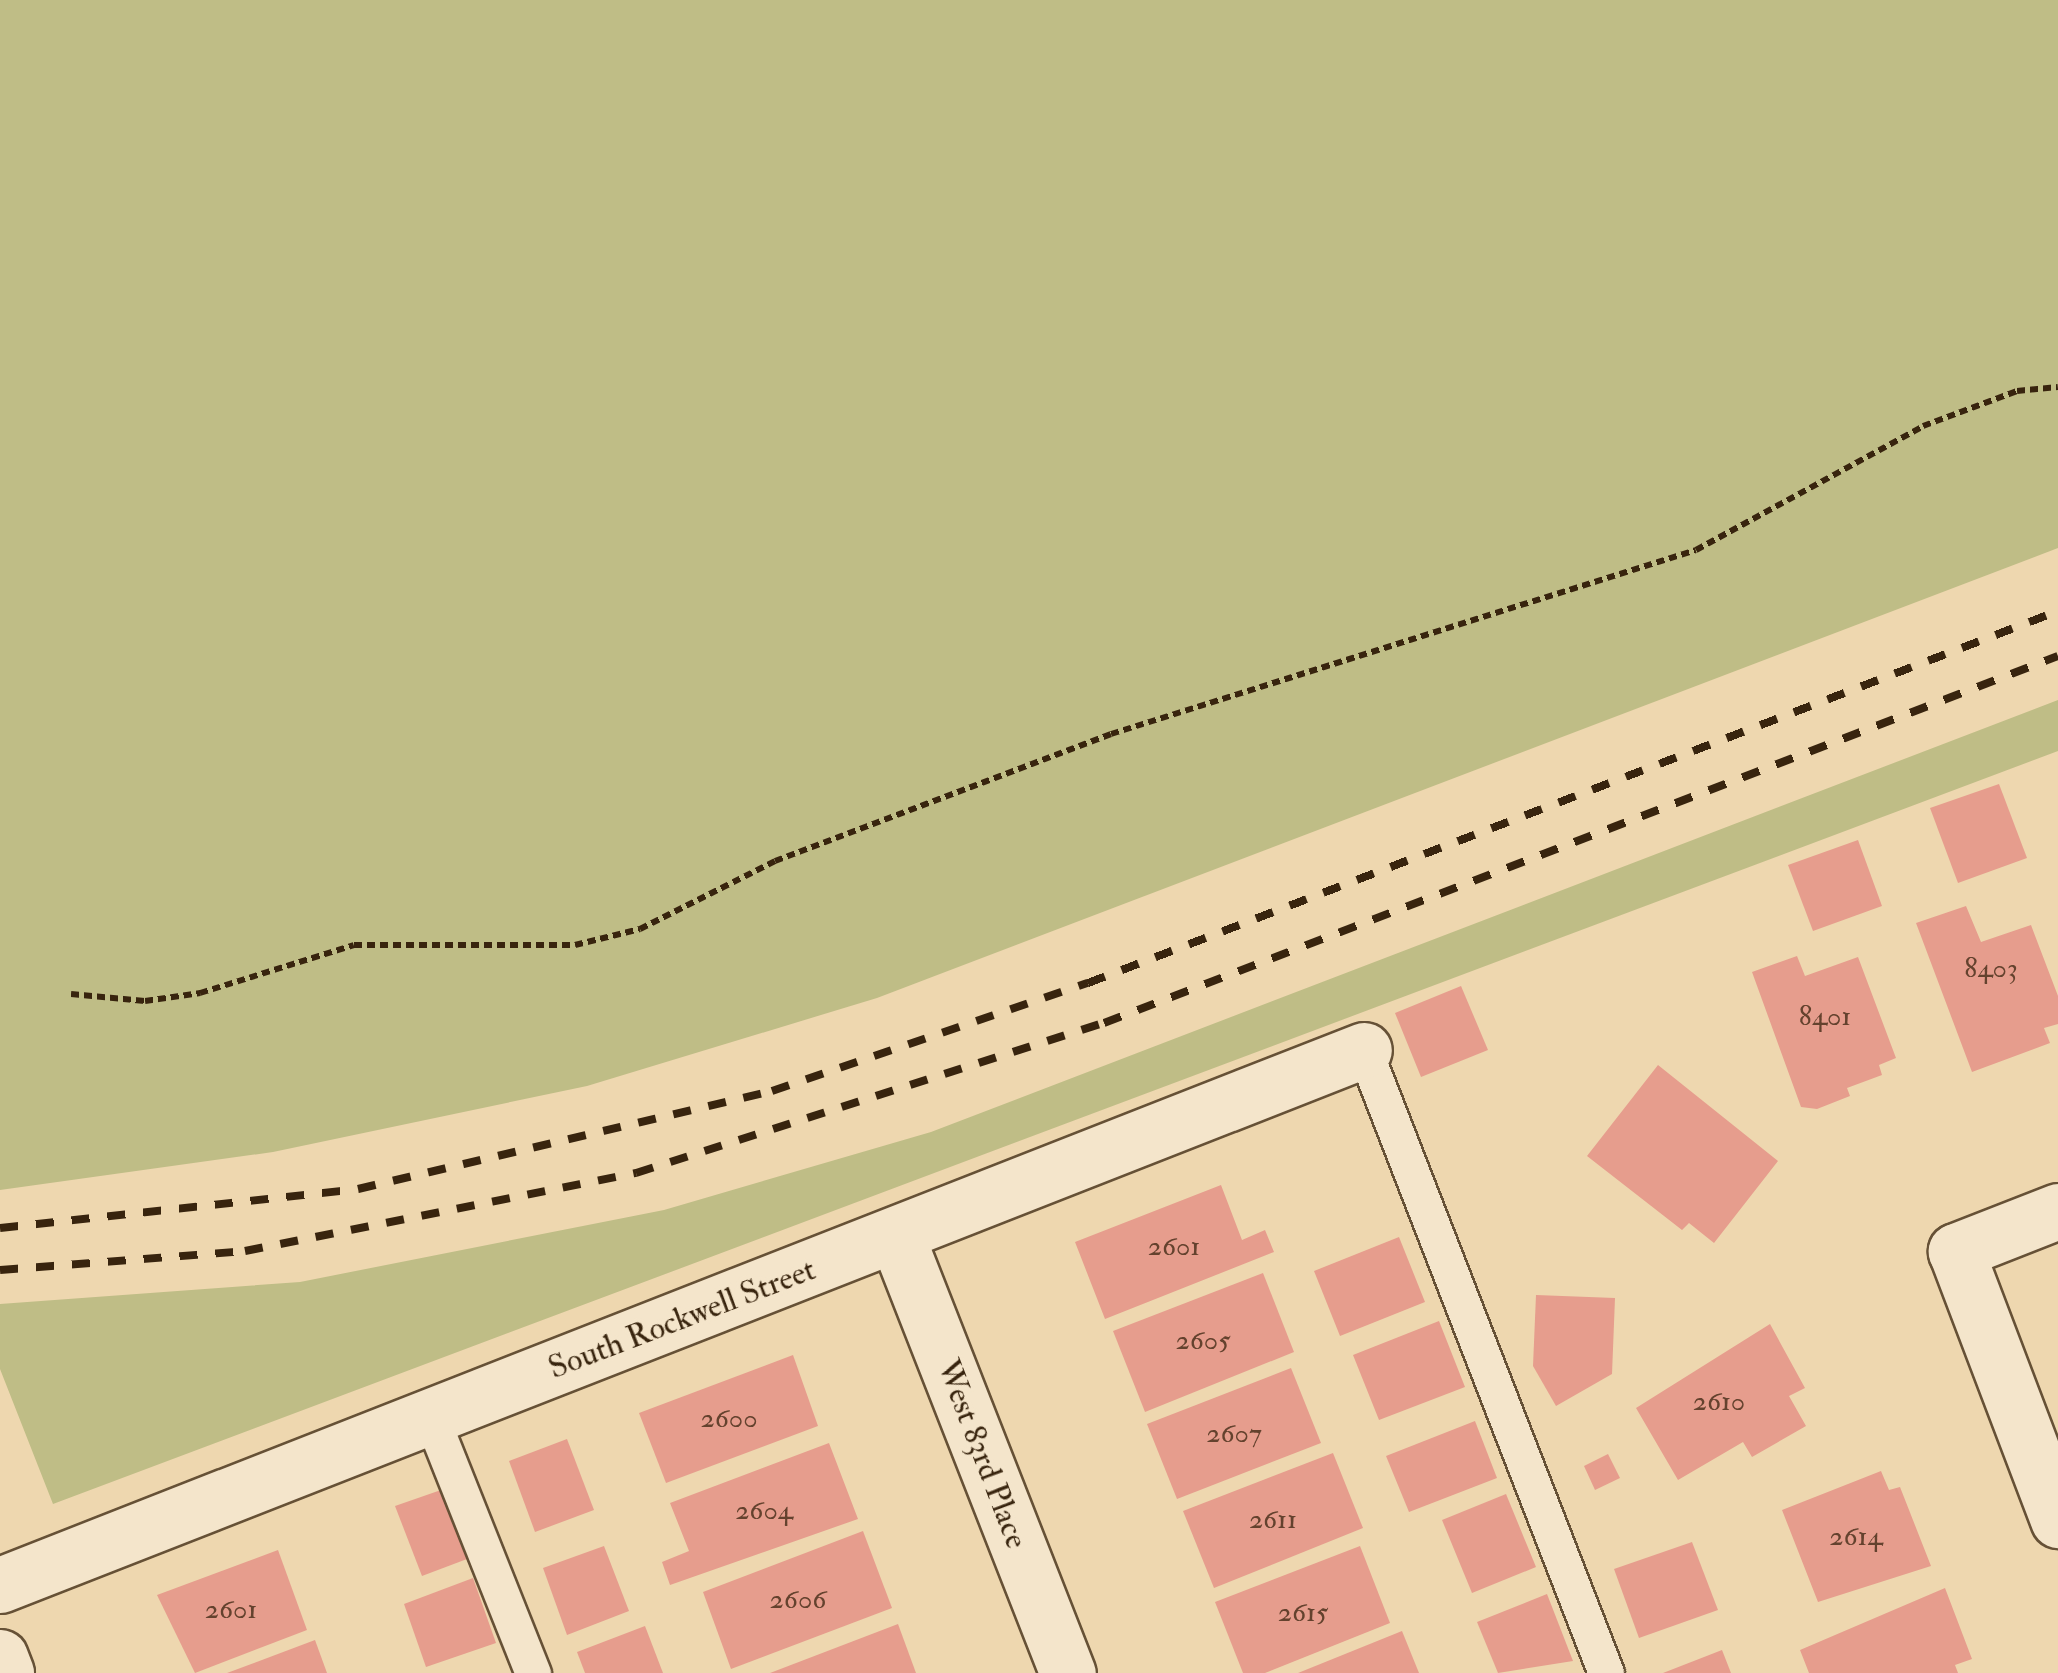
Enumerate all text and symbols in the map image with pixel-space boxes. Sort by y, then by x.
house number: 8403 [1964,952,2018,986]
house number: 8401 [1799,1000,1851,1034]
house number: 2601 [1148,1230,1200,1264]
street label: South Rockwell Street [543,1250,821,1388]
house number: 2605 [1176,1324,1230,1358]
street label: West 83rd Place [928,1354,1036,1554]
house number: 2610 [1693,1385,1745,1419]
house number: 2600 [700,1402,758,1436]
house number: 2607 [1206,1417,1262,1451]
house number: 2604 [735,1494,793,1528]
house number: 2611 [1249,1503,1297,1537]
house number: 2614 [1829,1520,1883,1554]
house number: 2606 [770,1583,826,1617]
house number: 2601 [205,1593,257,1627]
house number: 2615 [1278,1596,1328,1630]

